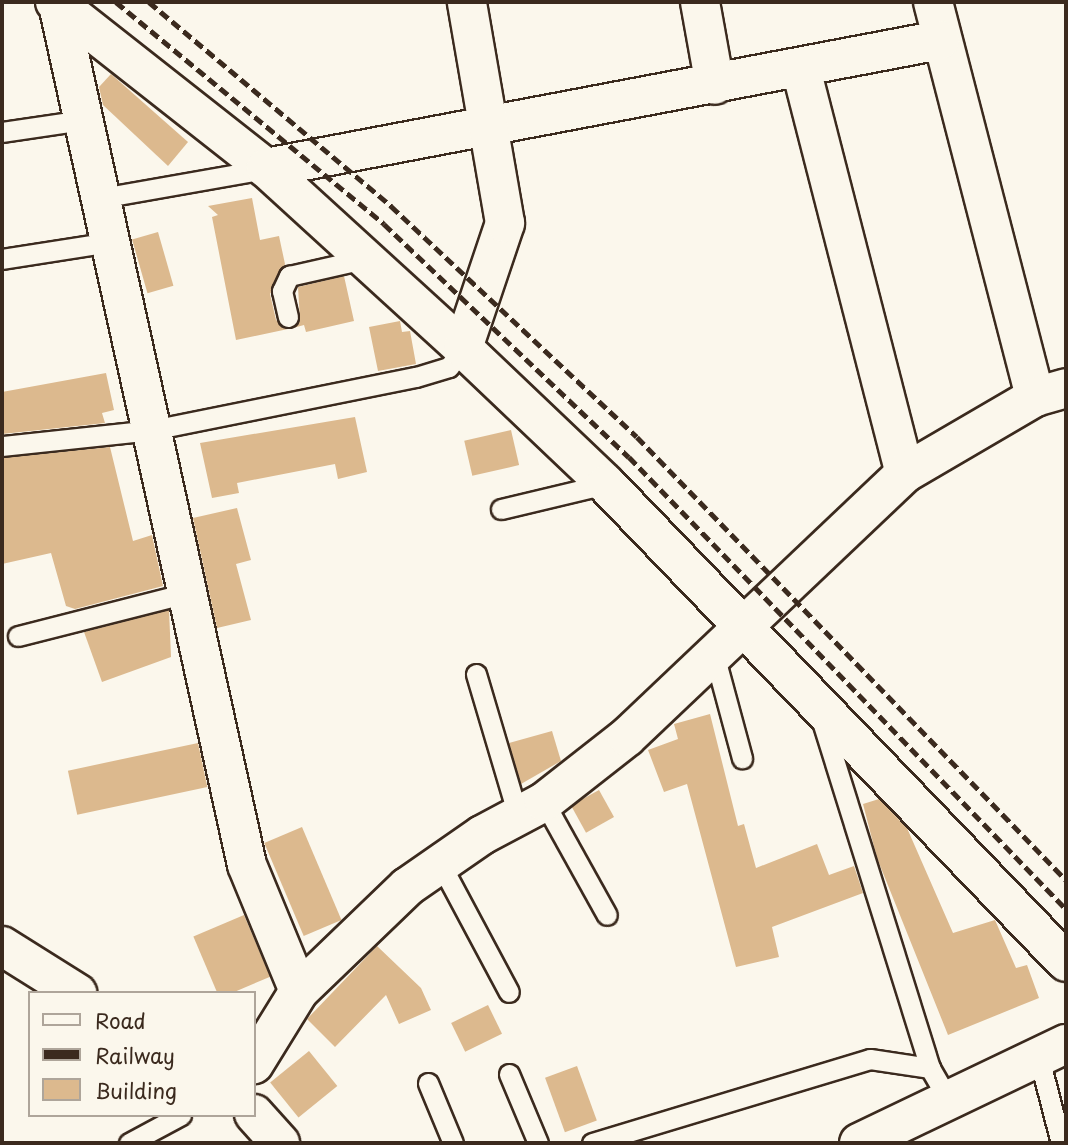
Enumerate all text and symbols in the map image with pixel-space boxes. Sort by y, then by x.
legend [28,991,256,1117]
text: Road [95,1004,146,1036]
text: Railway [95,1039,175,1071]
text: Building [95,1074,177,1106]

